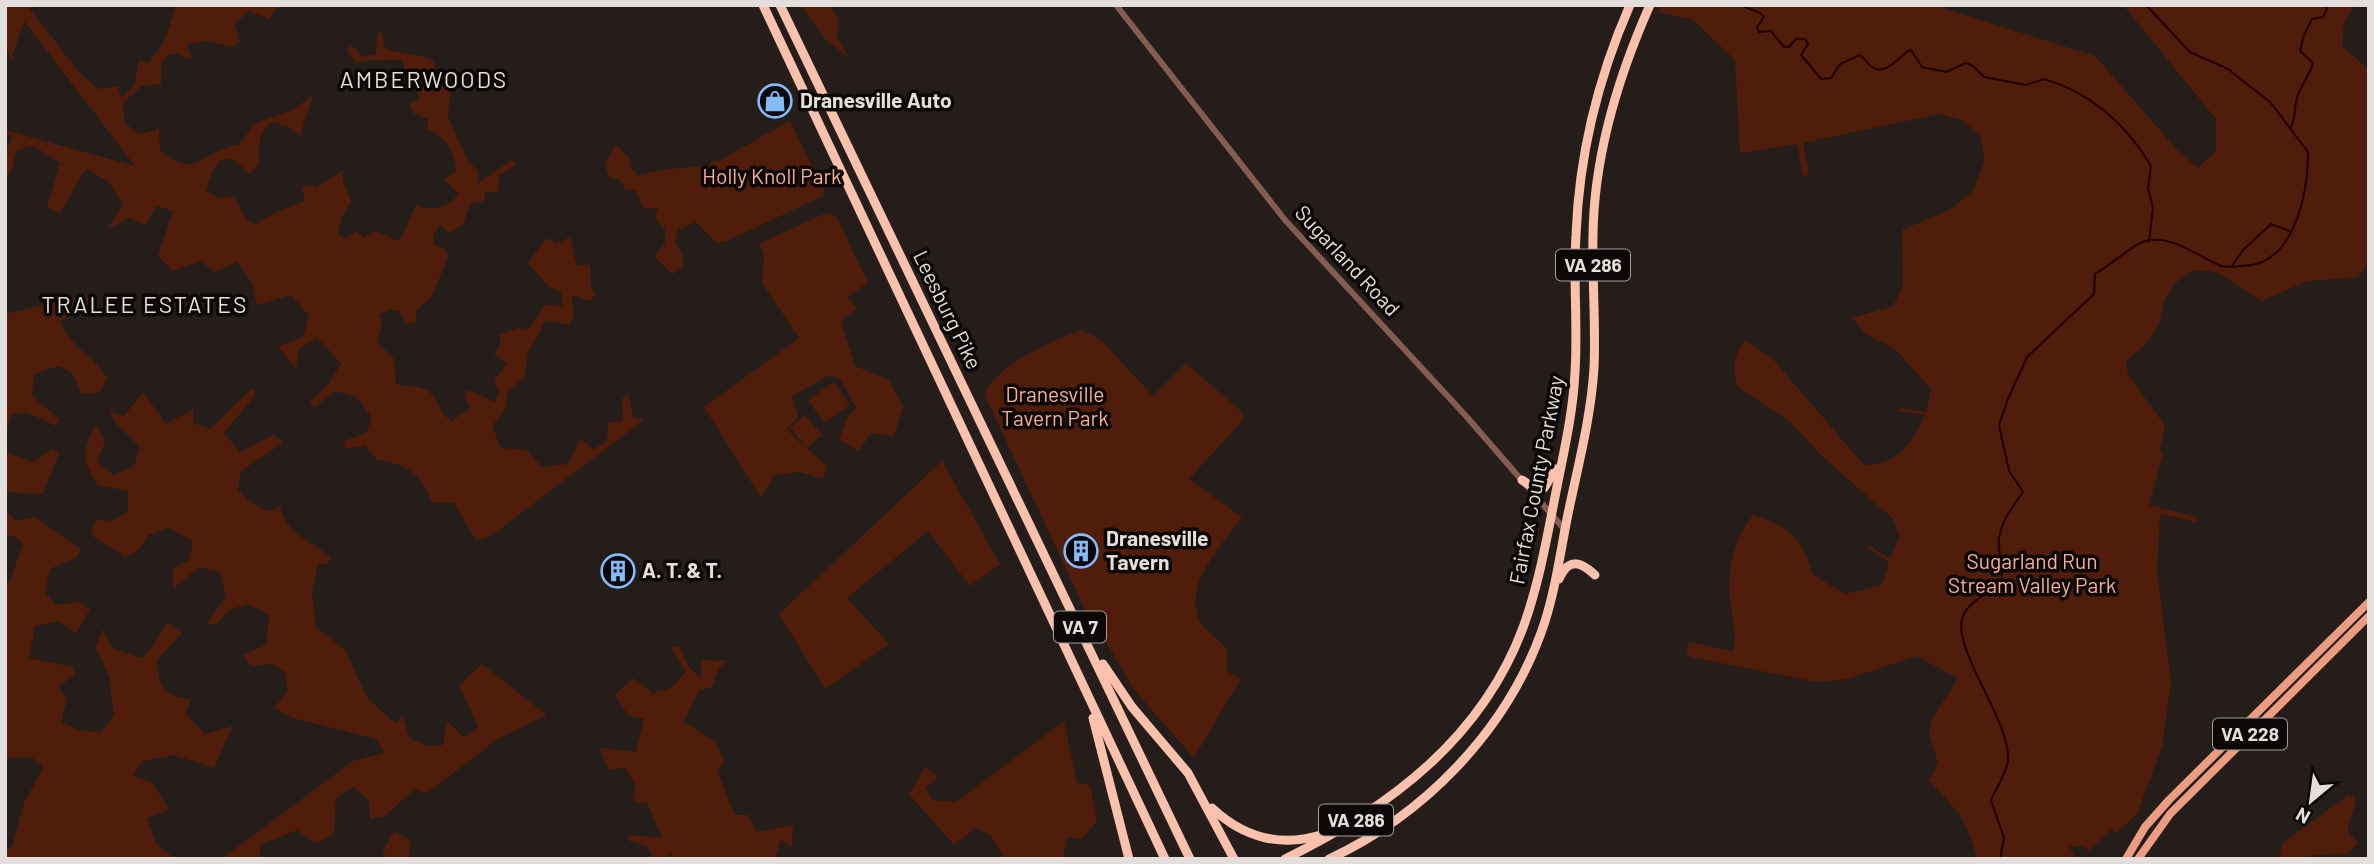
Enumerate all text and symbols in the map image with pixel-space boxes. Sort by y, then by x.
district label: AMBERWOODS [340,65,508,93]
shop icon: Dranesville Auto [756,82,794,120]
place label: Dranesville Auto [800,87,952,112]
park label: Holly Knoll Park [702,163,842,188]
street label: Sugarland Road [1291,200,1406,320]
street label: Leesburg Pike [909,246,988,373]
road number: VA 286 [1556,249,1630,280]
district label: TRALEE ESTATES [41,290,249,318]
street label: Fairfax County Parkway [1503,373,1568,586]
park label: Dranesville Tavern Park [1001,381,1109,430]
place label: Dranesville Tavern [1106,525,1209,574]
building icon: Dranesville Tavern [1062,532,1100,570]
park label: Sugarland Run Stream Valley Park [1948,548,2116,597]
building icon: A. T. & T. [599,552,637,590]
place label: A. T. & T. [642,557,722,582]
road number: VA 7 [1054,612,1106,642]
road number: VA 228 [2213,719,2287,750]
north arrow [2276,766,2346,836]
text: N [2291,803,2314,829]
road number: VA 286 [1319,804,1393,835]

